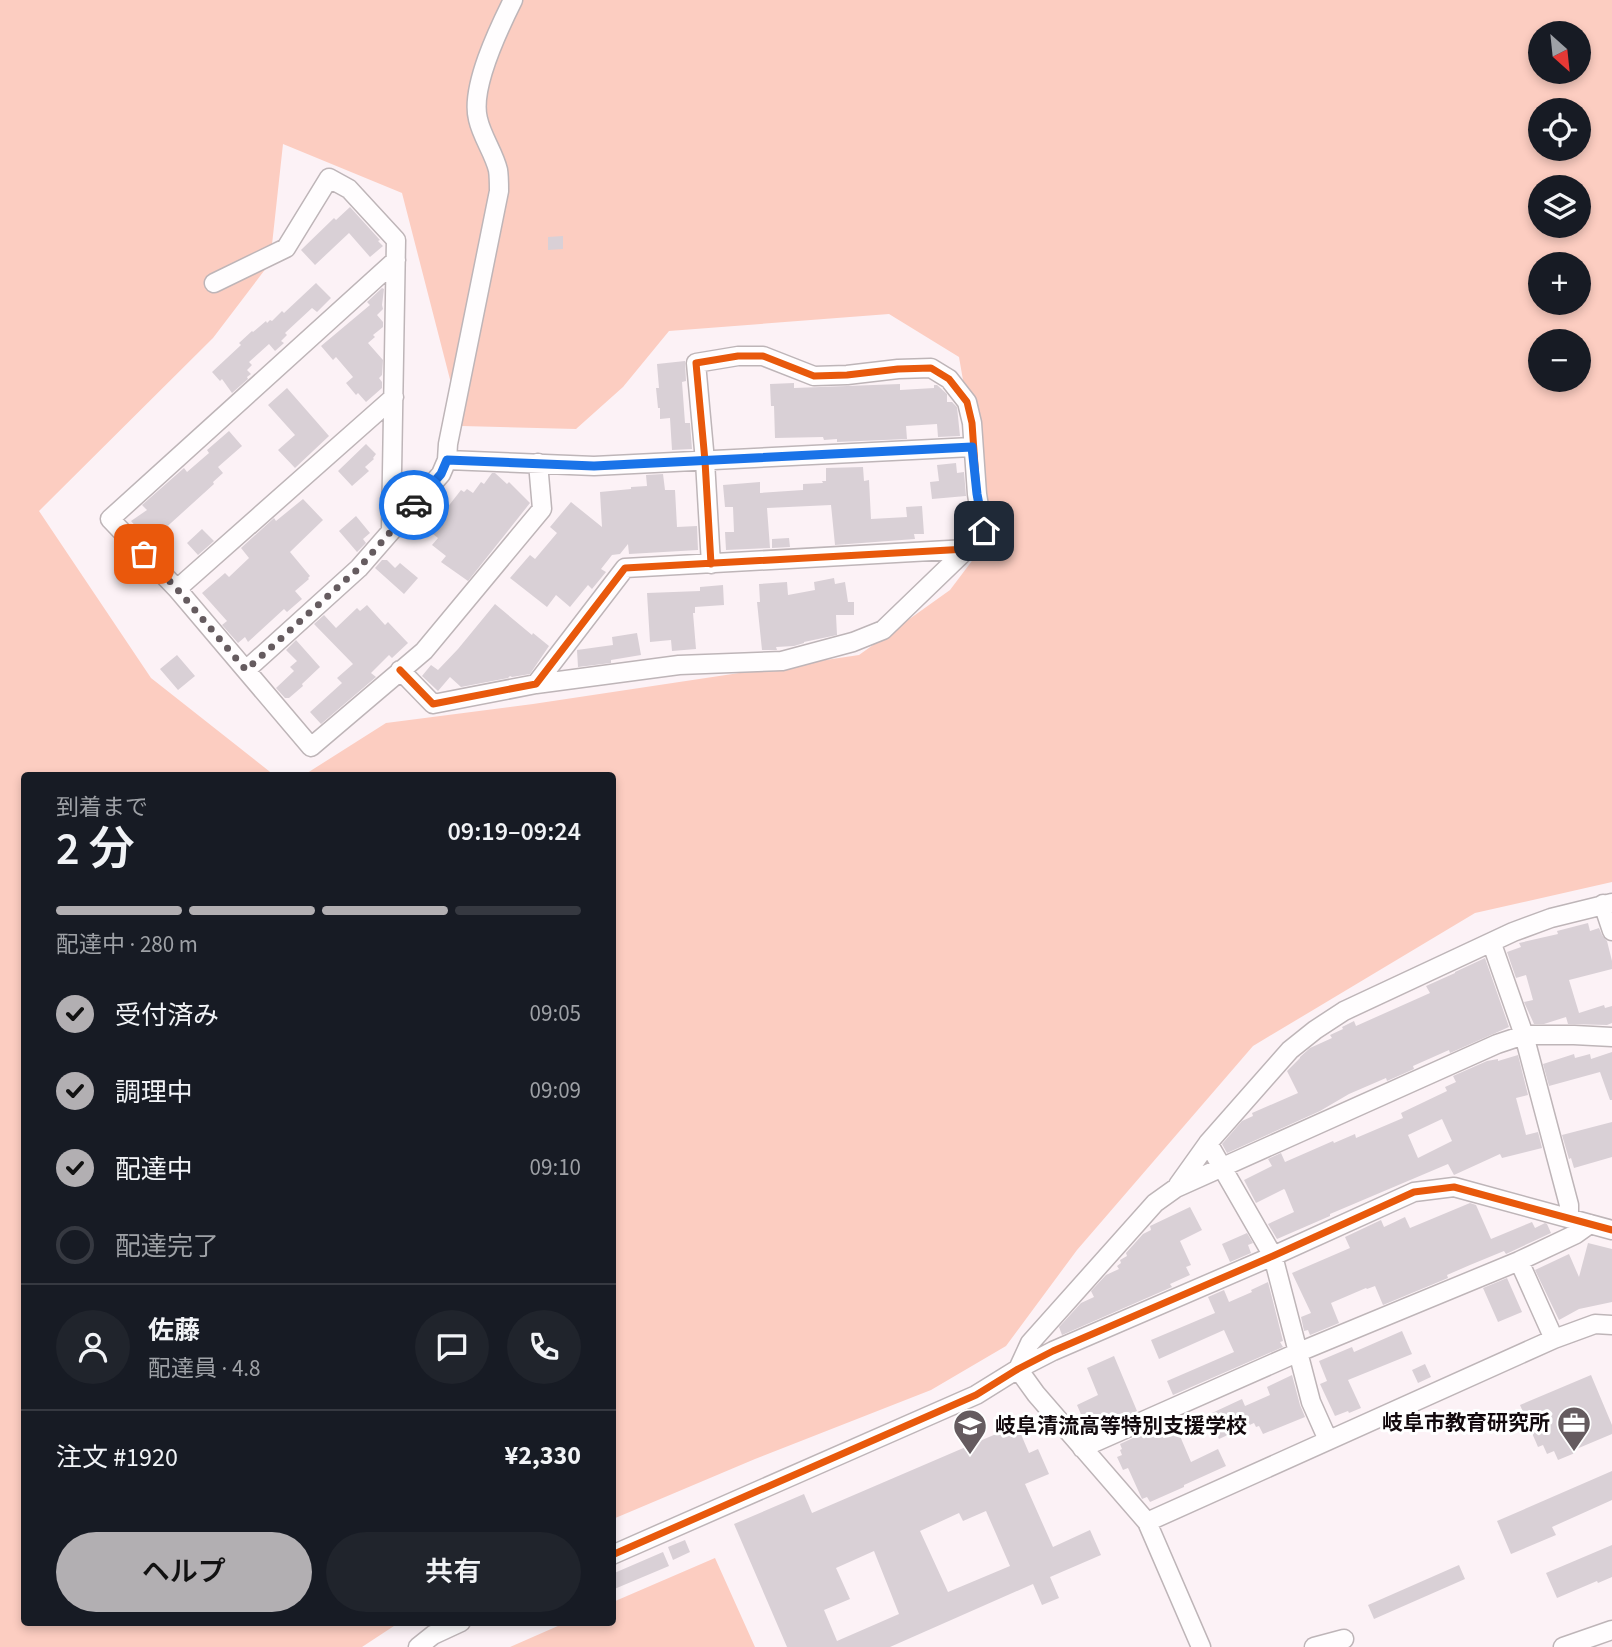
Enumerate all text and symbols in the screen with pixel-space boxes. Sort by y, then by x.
north arrow [1528,21,1591,84]
map controls [1528,21,1591,392]
button: locate [1528,98,1591,161]
button: layers [1528,175,1591,238]
button: + [1528,252,1591,315]
button: − [1528,329,1591,392]
courier [379,470,449,540]
icon: car [395,486,433,524]
pin [954,501,1014,561]
icon: home [965,512,1003,550]
pin [114,524,174,584]
icon: bag [125,535,163,573]
text: 到着まで [56,791,148,824]
text: 09:19–09:24 [448,813,581,850]
text: 2 分 [56,817,135,882]
text: 配達中 · 280 m [56,928,198,961]
icon: check [56,995,94,1033]
text: 受付済み [115,997,219,1034]
text: 09:05 [530,997,581,1030]
icon: check [56,1072,94,1110]
text: 調理中 [115,1074,193,1111]
text: 09:09 [530,1074,581,1107]
icon: check [56,1149,94,1187]
text: 配達中 [115,1151,193,1188]
text: 09:10 [530,1151,581,1184]
text: 配達完了 [115,1228,219,1265]
button: person [56,1310,130,1384]
button: chat [415,1310,489,1384]
button: phone [507,1310,581,1384]
text: 佐藤 [148,1312,200,1349]
text: 配達員 · 4.8 [148,1352,261,1385]
office icon: 岐阜市教育研究所 [1555,1404,1593,1453]
school or university icon: 岐阜清流高等特別支援学校 [951,1407,989,1456]
place label: 岐阜市教育研究所 [1382,1408,1550,1438]
place label: 岐阜清流高等特別支援学校 [995,1411,1247,1441]
text: ¥2,330 [505,1437,581,1474]
text: 注文 #1920 [56,1439,178,1476]
button: ヘルプ [56,1532,312,1612]
button: 共有 [326,1532,581,1612]

